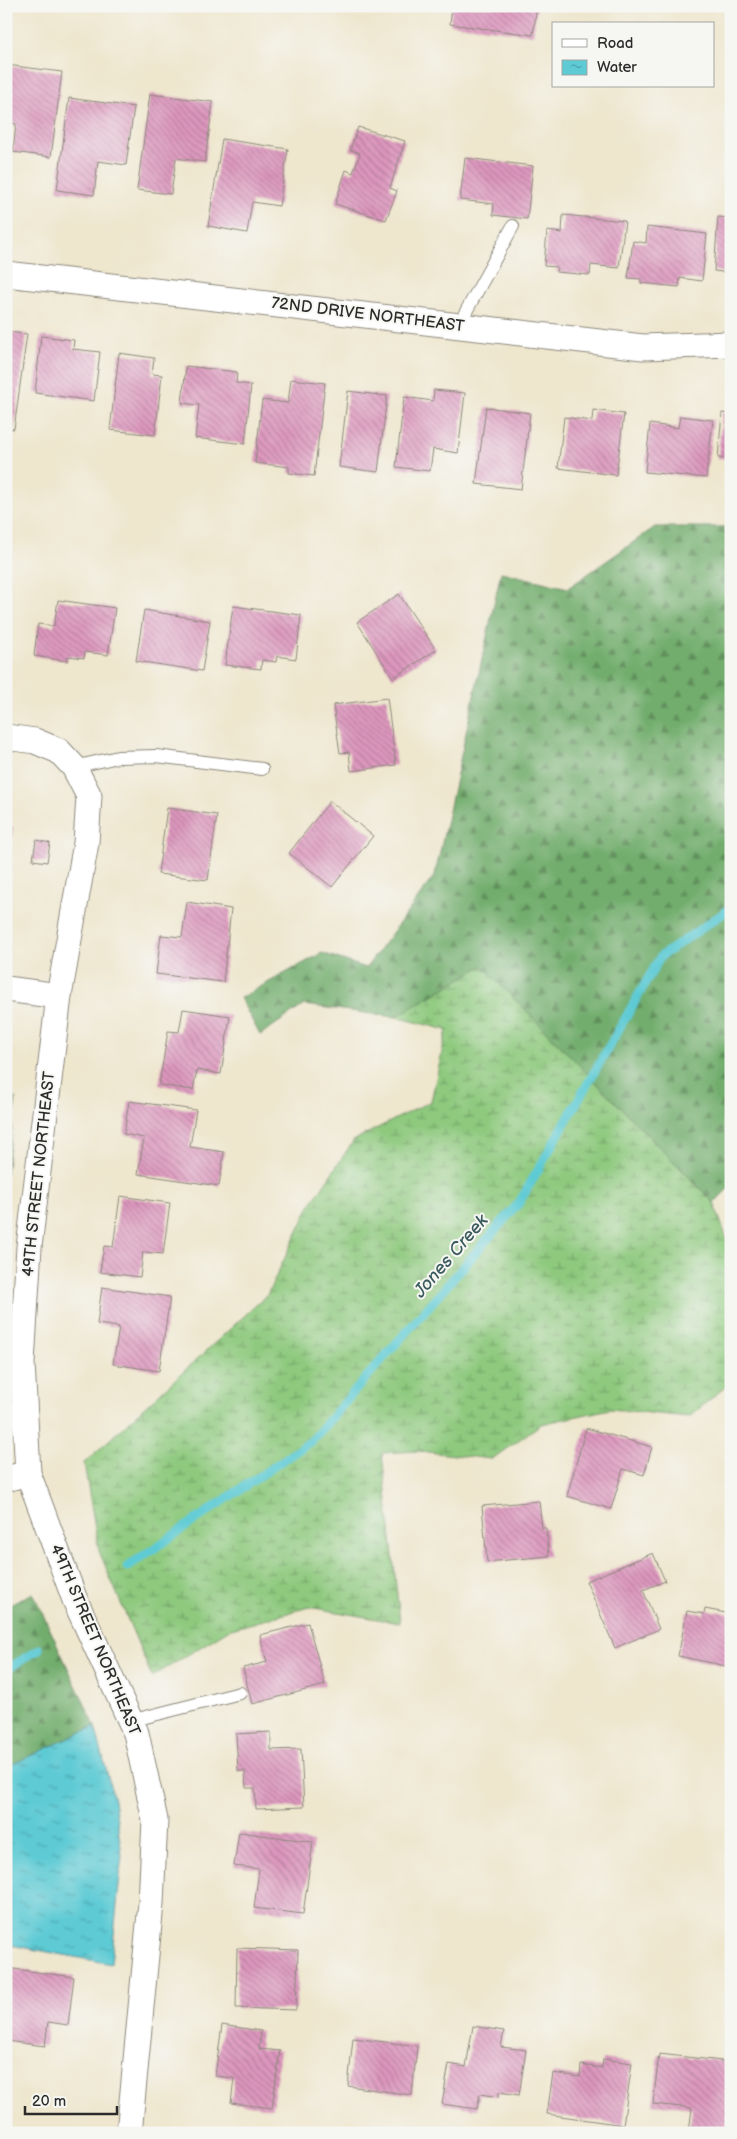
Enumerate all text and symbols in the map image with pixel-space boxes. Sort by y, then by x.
legend [552,22,714,88]
text: Road [597,34,633,53]
text: Water [597,58,637,77]
street label: 72ND DRIVE NORTHEAST [270,294,466,336]
street label: 49TH STREET NORTHEAST [19,1070,59,1277]
water label: Jones Creek [409,1209,493,1302]
street label: 49TH STREET NORTHEAST [46,1541,144,1739]
scale bar [25,2084,118,2116]
text: 20 m [32,2092,66,2111]

